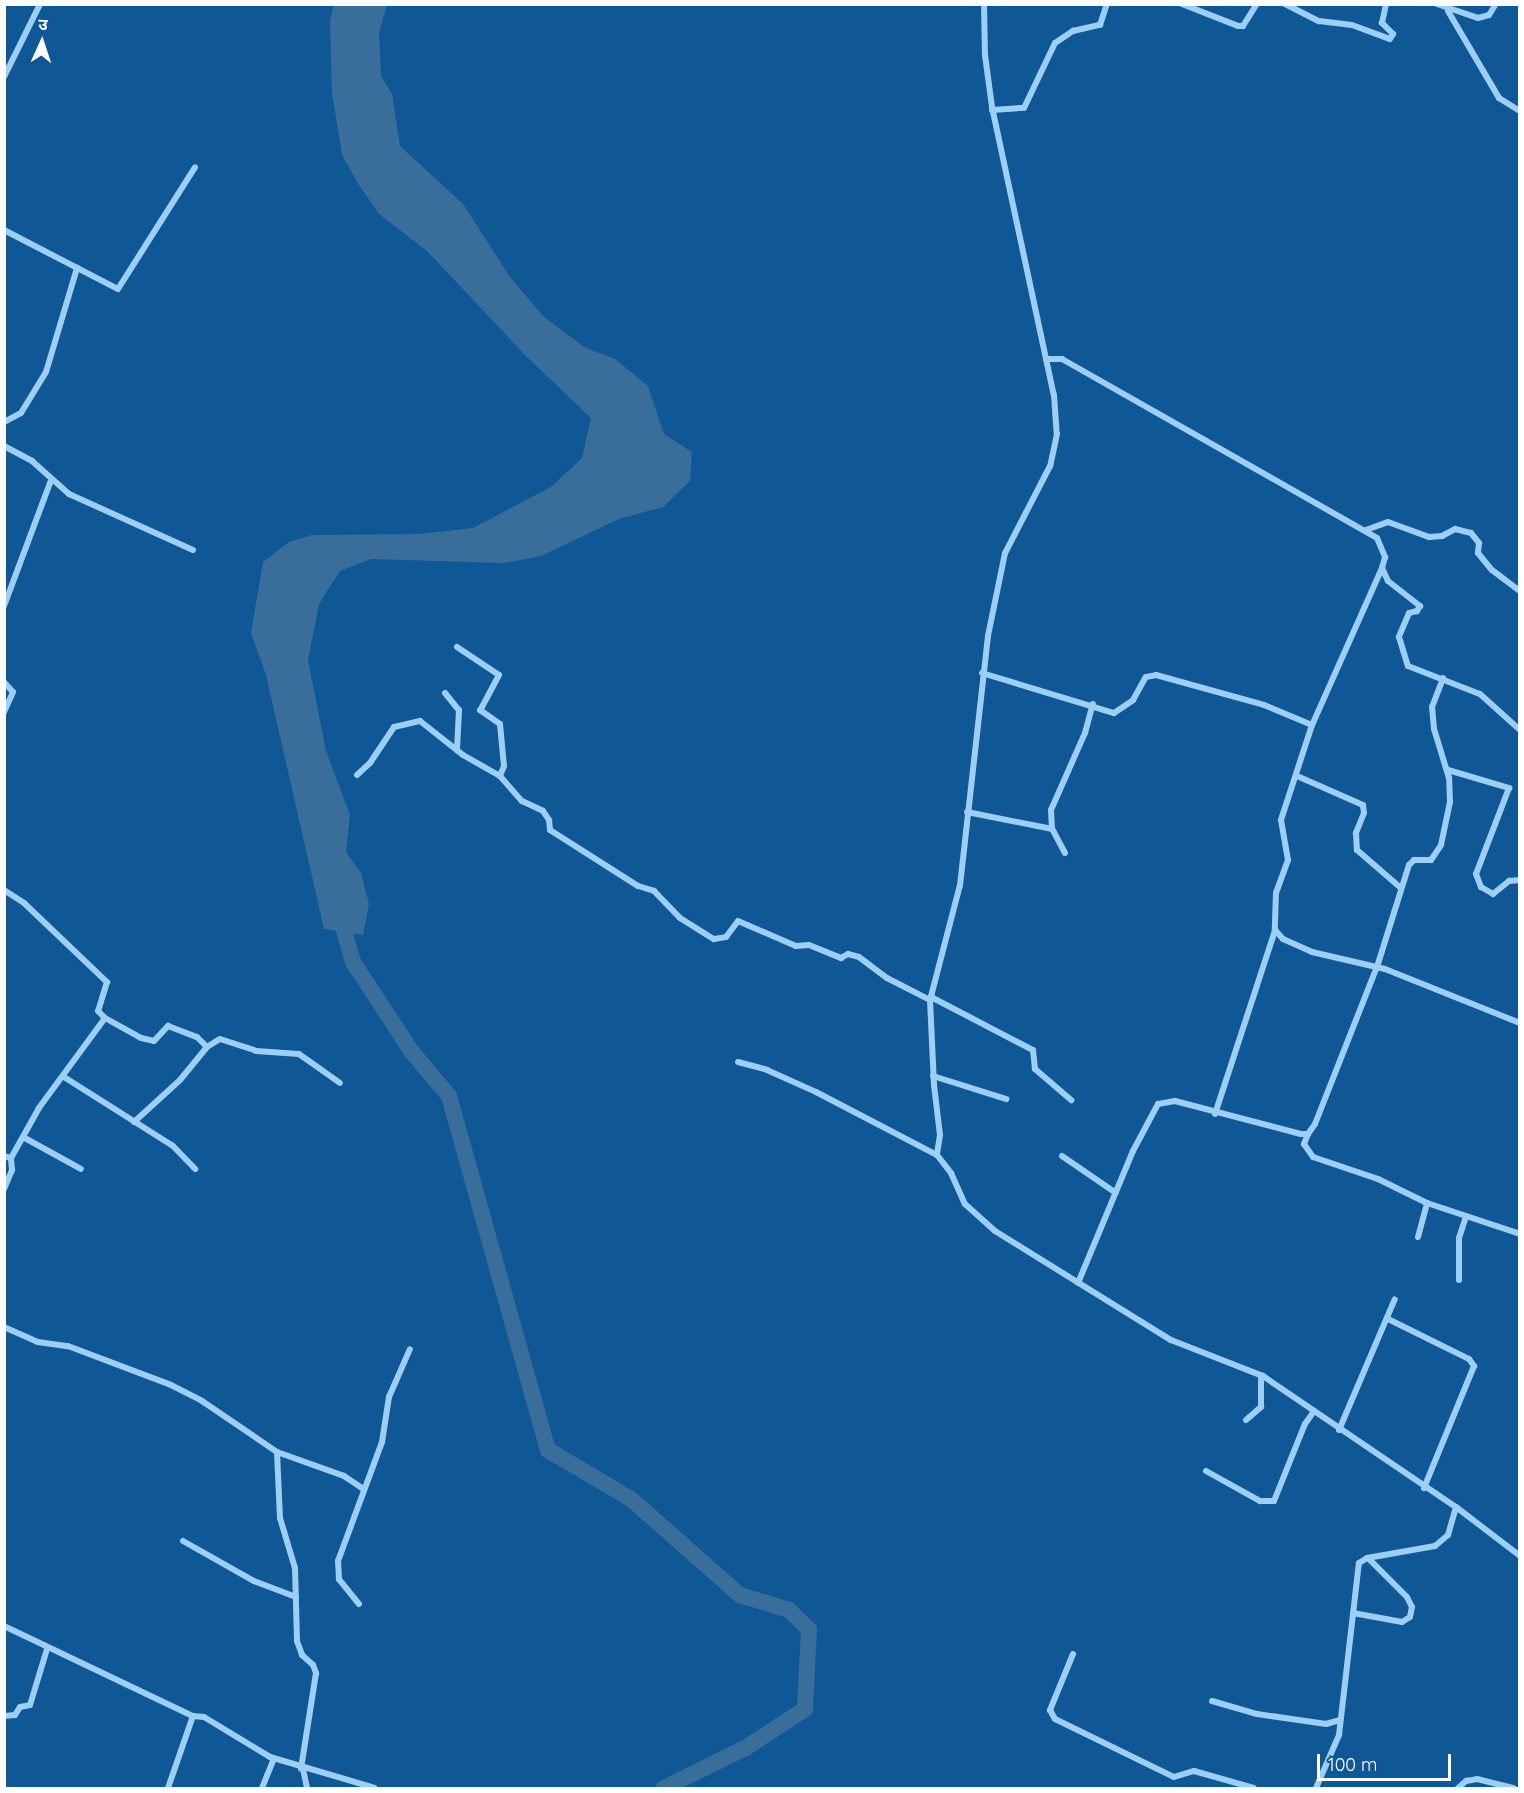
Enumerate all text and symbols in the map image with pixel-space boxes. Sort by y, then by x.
north arrow [12,12,72,72]
text: उ [38,14,48,34]
scale bar [1320,1742,1454,1780]
text: 100 m [1328,1753,1377,1776]

